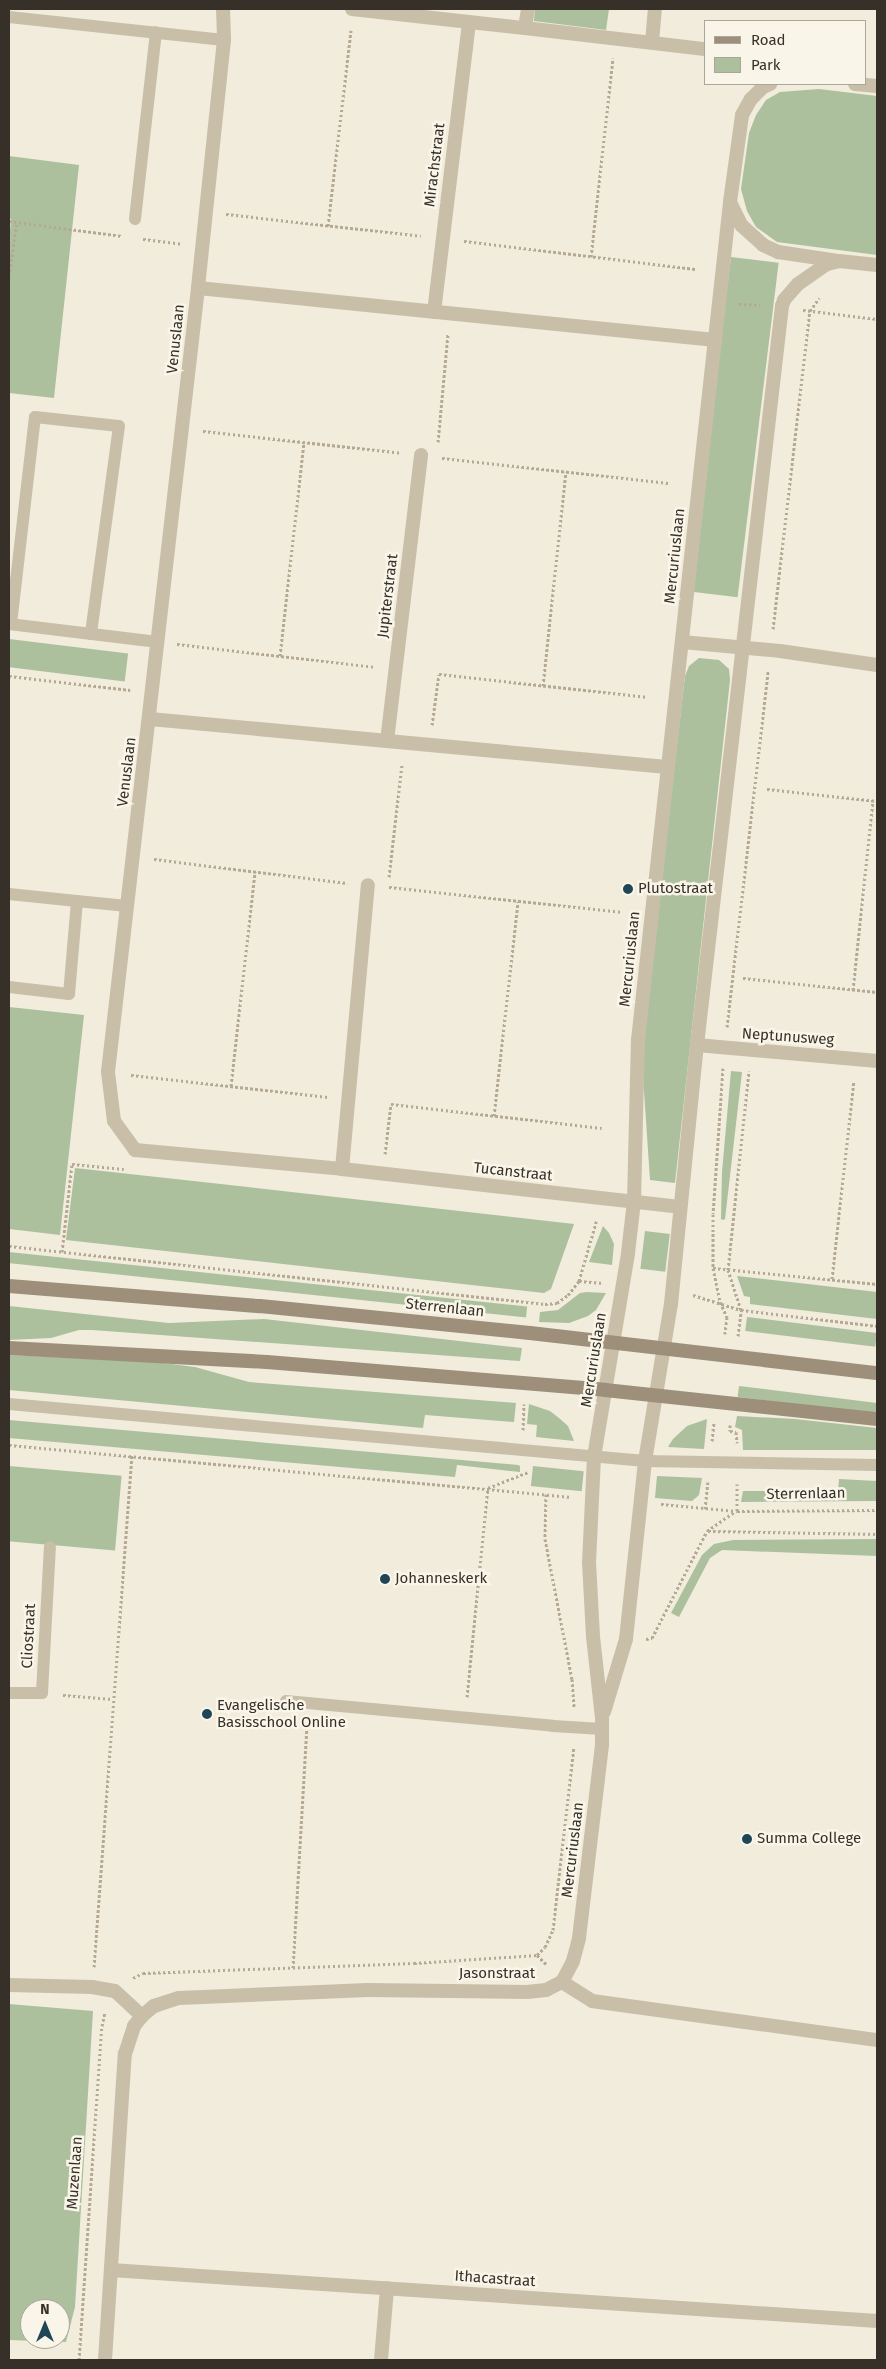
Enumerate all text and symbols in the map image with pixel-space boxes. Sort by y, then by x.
legend [704,20,866,85]
text: Road [751,31,786,49]
text: Park [751,56,781,74]
street label: Mirachstraat [421,122,449,208]
street label: Venuslaan [163,303,189,375]
street label: Mercuriuslaan [661,507,689,605]
street label: Jupiterstraat [374,553,402,639]
street label: Venuslaan [114,736,140,808]
place label: Plutostraat [638,880,713,898]
marker: Plutostraat [622,883,634,895]
street label: Mercuriuslaan [616,910,644,1008]
street label: Neptunusweg [741,1025,835,1049]
street label: Tucanstraat [473,1159,553,1185]
street label: Sterrenlaan [405,1295,485,1321]
street label: Mercuriuslaan [578,1311,610,1409]
street label: Sterrenlaan [766,1484,846,1504]
place label: Johanneskerk [395,1570,487,1588]
marker: Johanneskerk [379,1573,391,1585]
street label: Cliostraat [18,1603,40,1669]
place label: Evangelische Basisschool Online [217,1696,346,1731]
marker: Evangelische Basisschool Online [201,1708,213,1720]
street label: Mercuriuslaan [558,1801,588,1899]
place label: Summa College [757,1830,861,1848]
marker: Summa College [741,1833,753,1845]
street label: Jasonstraat [459,1965,535,1983]
street label: Muzenlaan [63,2136,87,2210]
street label: Ithacastraat [454,2267,536,2291]
north arrow [20,2299,70,2349]
text: N [40,2301,50,2318]

